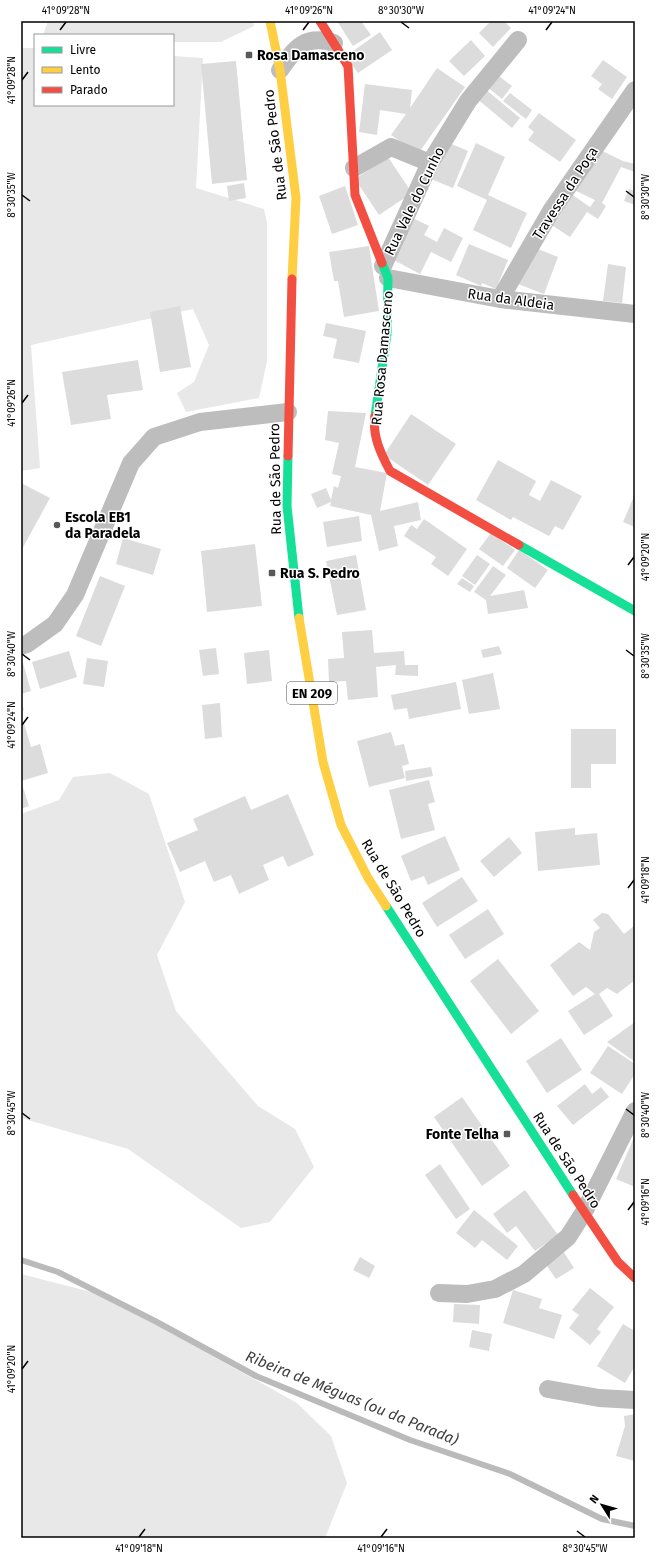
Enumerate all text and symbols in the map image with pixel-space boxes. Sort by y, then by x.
text: 41°09'28"N [42,5,90,17]
text: 41°09'26"N [285,5,333,17]
text: 8°30'30"W [378,5,425,17]
text: 41°09'24"N [528,5,576,17]
legend [34,34,174,106]
text: Livre [70,43,96,57]
place label: Rosa Damasceno [257,47,364,64]
marker: Rosa Damasceno [244,50,254,60]
text: 41°09'28"N [6,56,18,104]
text: Lento [70,63,100,77]
text: Parado [70,83,108,97]
street label: Rua de São Pedro [260,88,291,201]
street label: Rua Vale do Cunho [381,144,448,258]
street label: Travessa da Poça [529,144,602,243]
text: 8°30'35"W [6,172,18,218]
text: 8°30'30"W [640,173,652,220]
street label: Rua da Aldeia [467,285,555,314]
street label: Rua Rosa Damasceno [368,290,397,426]
text: 41°09'26"N [6,379,18,427]
street label: Rua de São Pedro [266,423,285,535]
place label: Escola EB1 da Paradela [65,509,141,542]
marker: Escola EB1 da Paradela [52,520,62,530]
text: 41°09'20"N [640,533,652,581]
place label: Rua S. Pedro [280,565,360,582]
marker: Rua S. Pedro [267,568,277,578]
text: 8°30'40"W [6,630,18,677]
text: 8°30'35"W [640,633,652,679]
road number: EN 209 [287,682,337,704]
text: 41°09'24"N [6,701,18,749]
street label: Rua de São Pedro [358,836,430,940]
text: 41°09'18"N [640,856,652,904]
text: 8°30'45"W [6,1090,18,1136]
text: 8°30'40"W [640,1091,652,1138]
street label: Rua de São Pedro [529,1109,604,1212]
place label: Fonte Telha [426,1126,499,1143]
marker: Fonte Telha [502,1129,512,1139]
text: 41°09'16"N [640,1178,652,1226]
text: 41°09'20"N [6,1345,18,1393]
water label: Ribeira de Méguas (ou da Parada) [243,1347,461,1449]
north arrow [582,1485,622,1525]
text: N [587,1492,602,1506]
text: 41°09'18"N [115,1543,163,1555]
text: 41°09'16"N [357,1543,405,1555]
text: 8°30'45"W [562,1543,608,1555]

